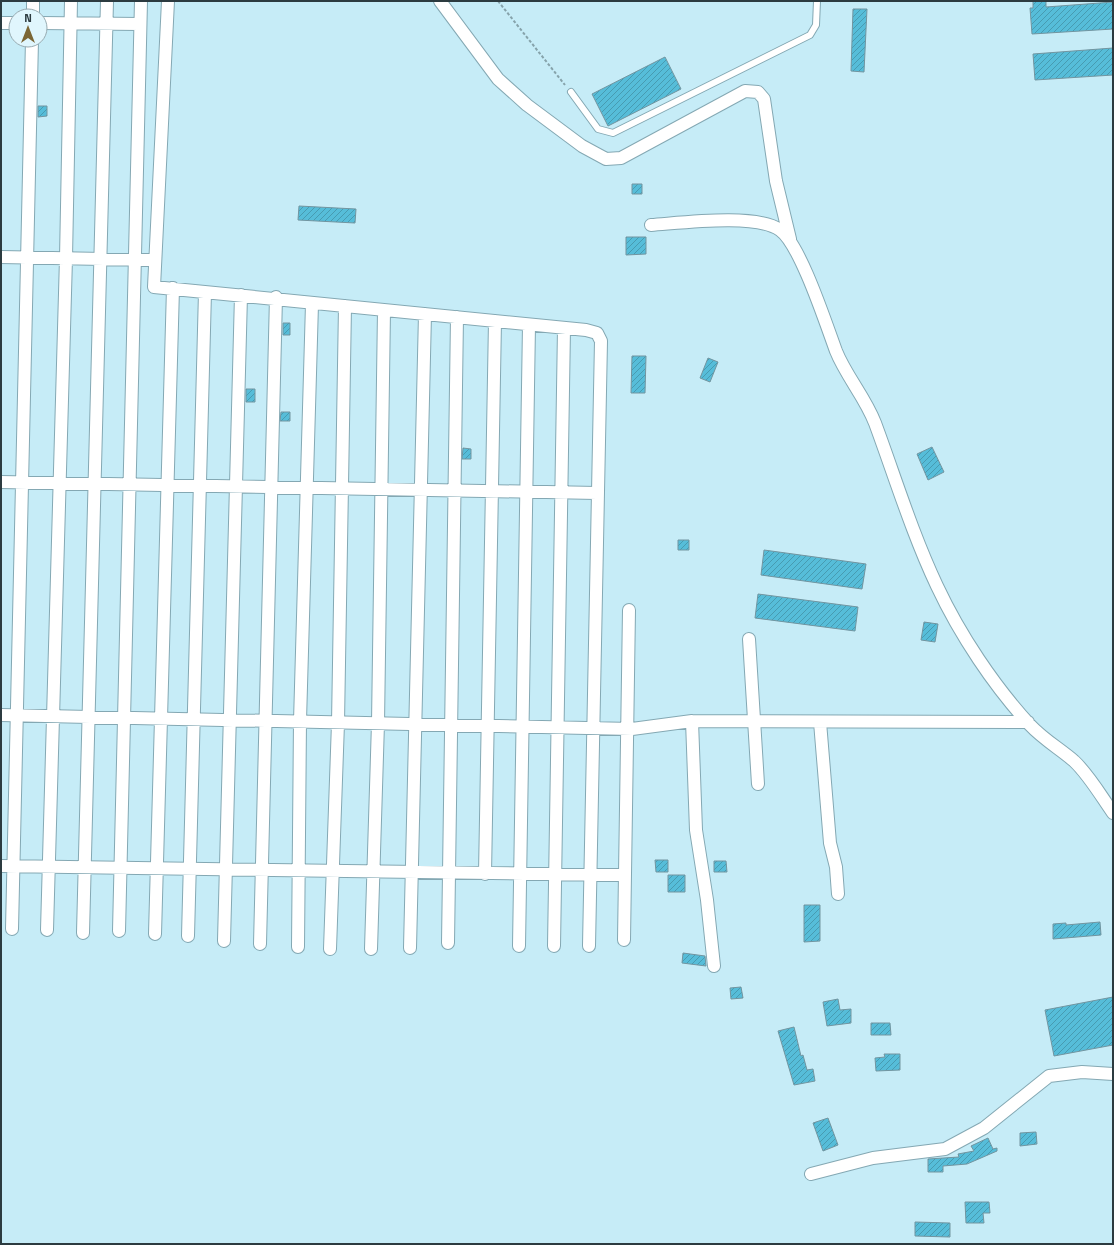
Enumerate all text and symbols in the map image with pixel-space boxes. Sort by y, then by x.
north arrow [8,8,48,48]
text: N [24,10,32,26]

